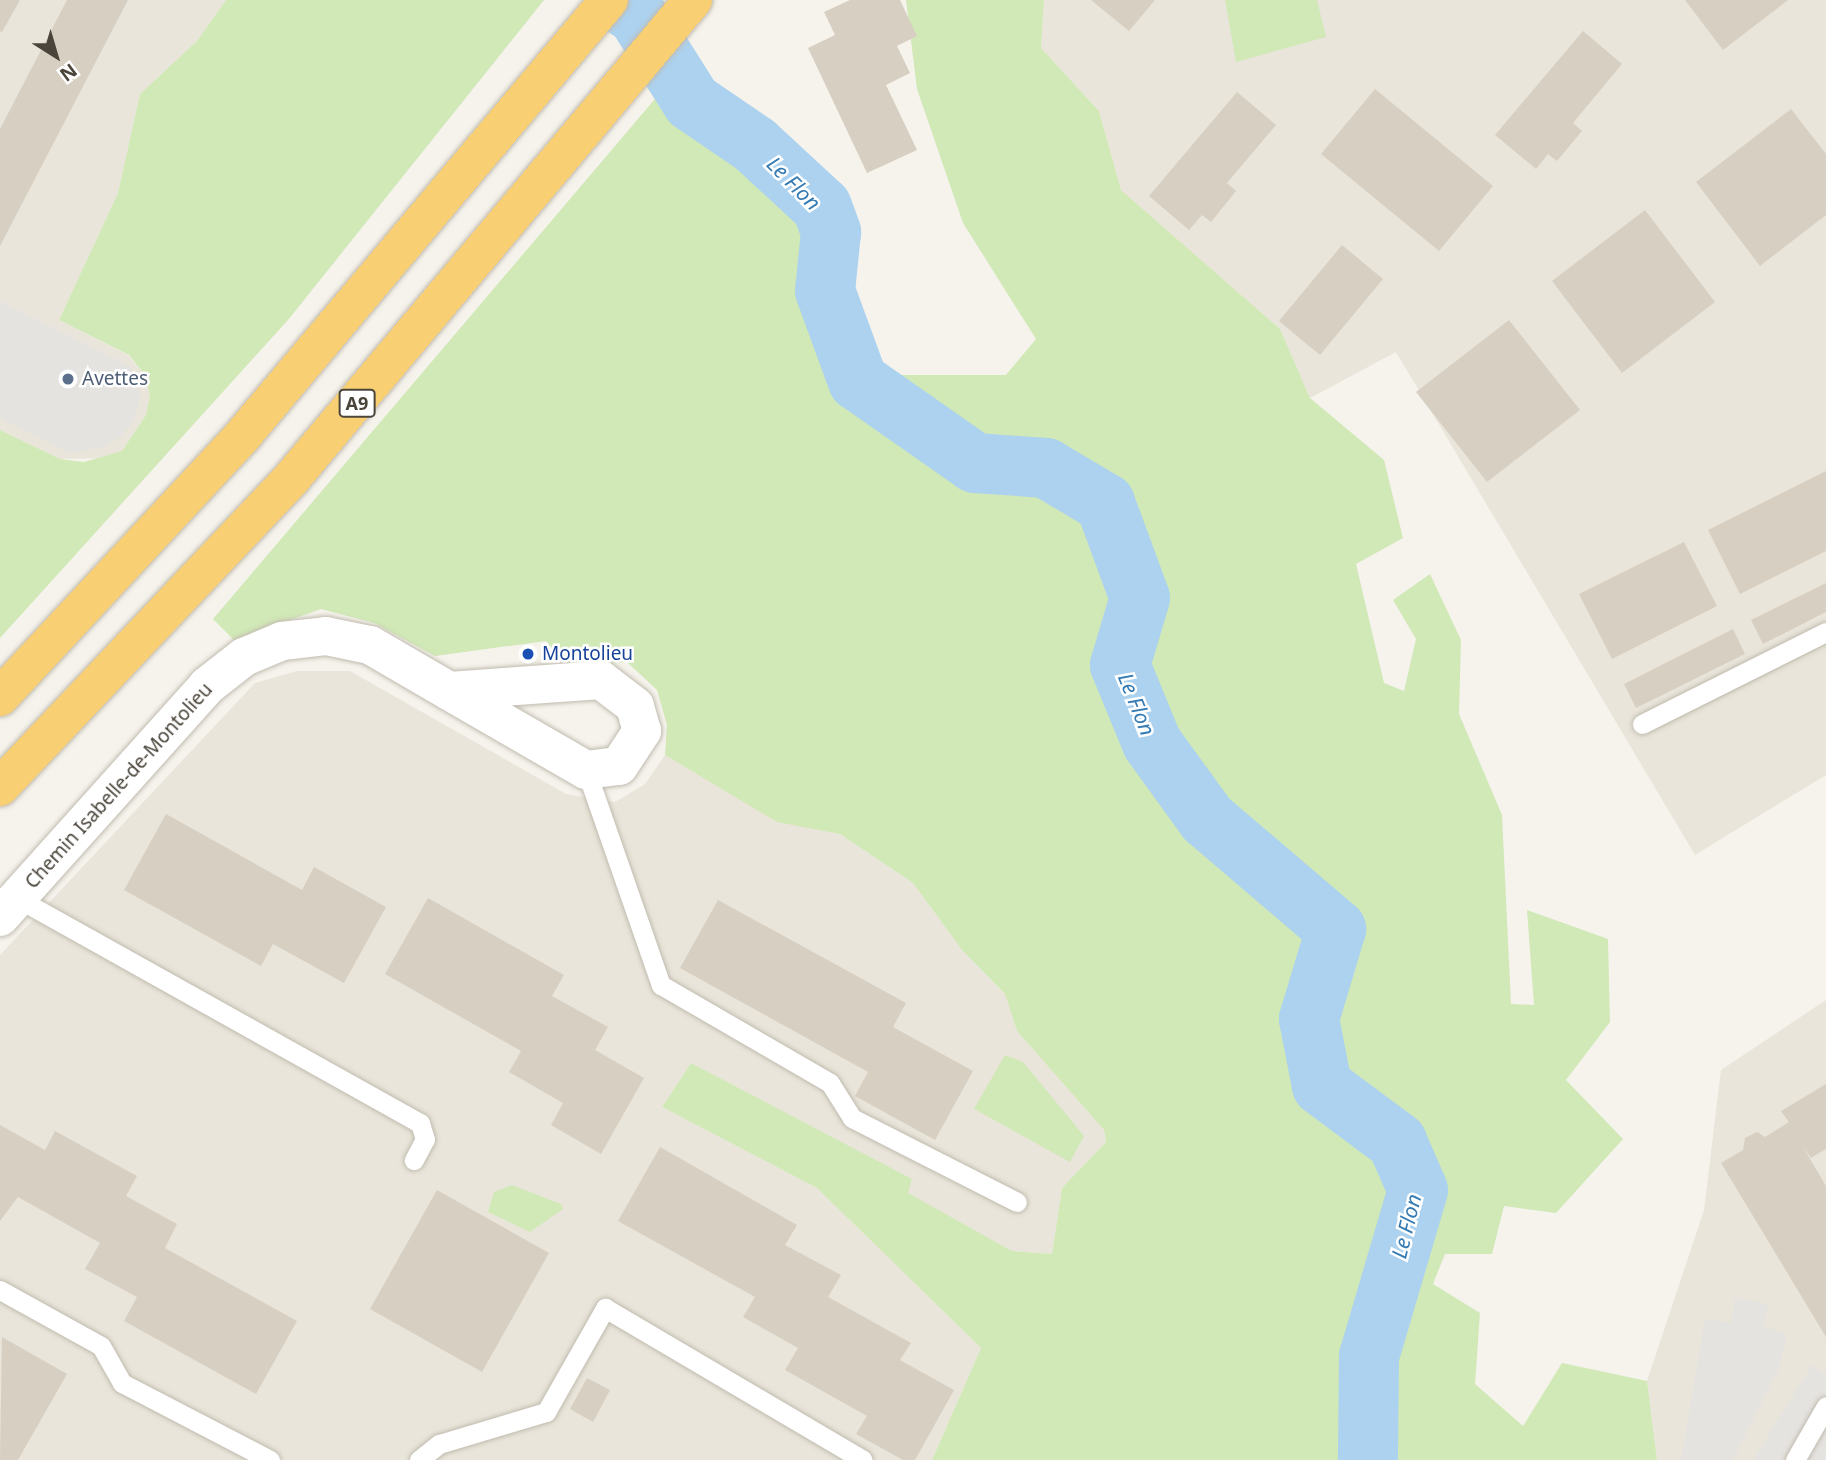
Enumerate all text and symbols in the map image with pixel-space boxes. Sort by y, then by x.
north arrow [21,21,91,91]
text: N [55,58,83,88]
water label: Le Flon [762,151,826,215]
place label: Avettes [82,368,148,390]
marker: Avettes [60,371,76,387]
road number: A9 [338,388,376,418]
place label: Montolieu [542,643,633,665]
marker: Montolieu [520,646,536,662]
water label: Le Flon [1113,669,1161,739]
street label: Chemin Isabelle-de-Montolieu [21,679,217,893]
water label: Le Flon [1386,1191,1426,1261]

